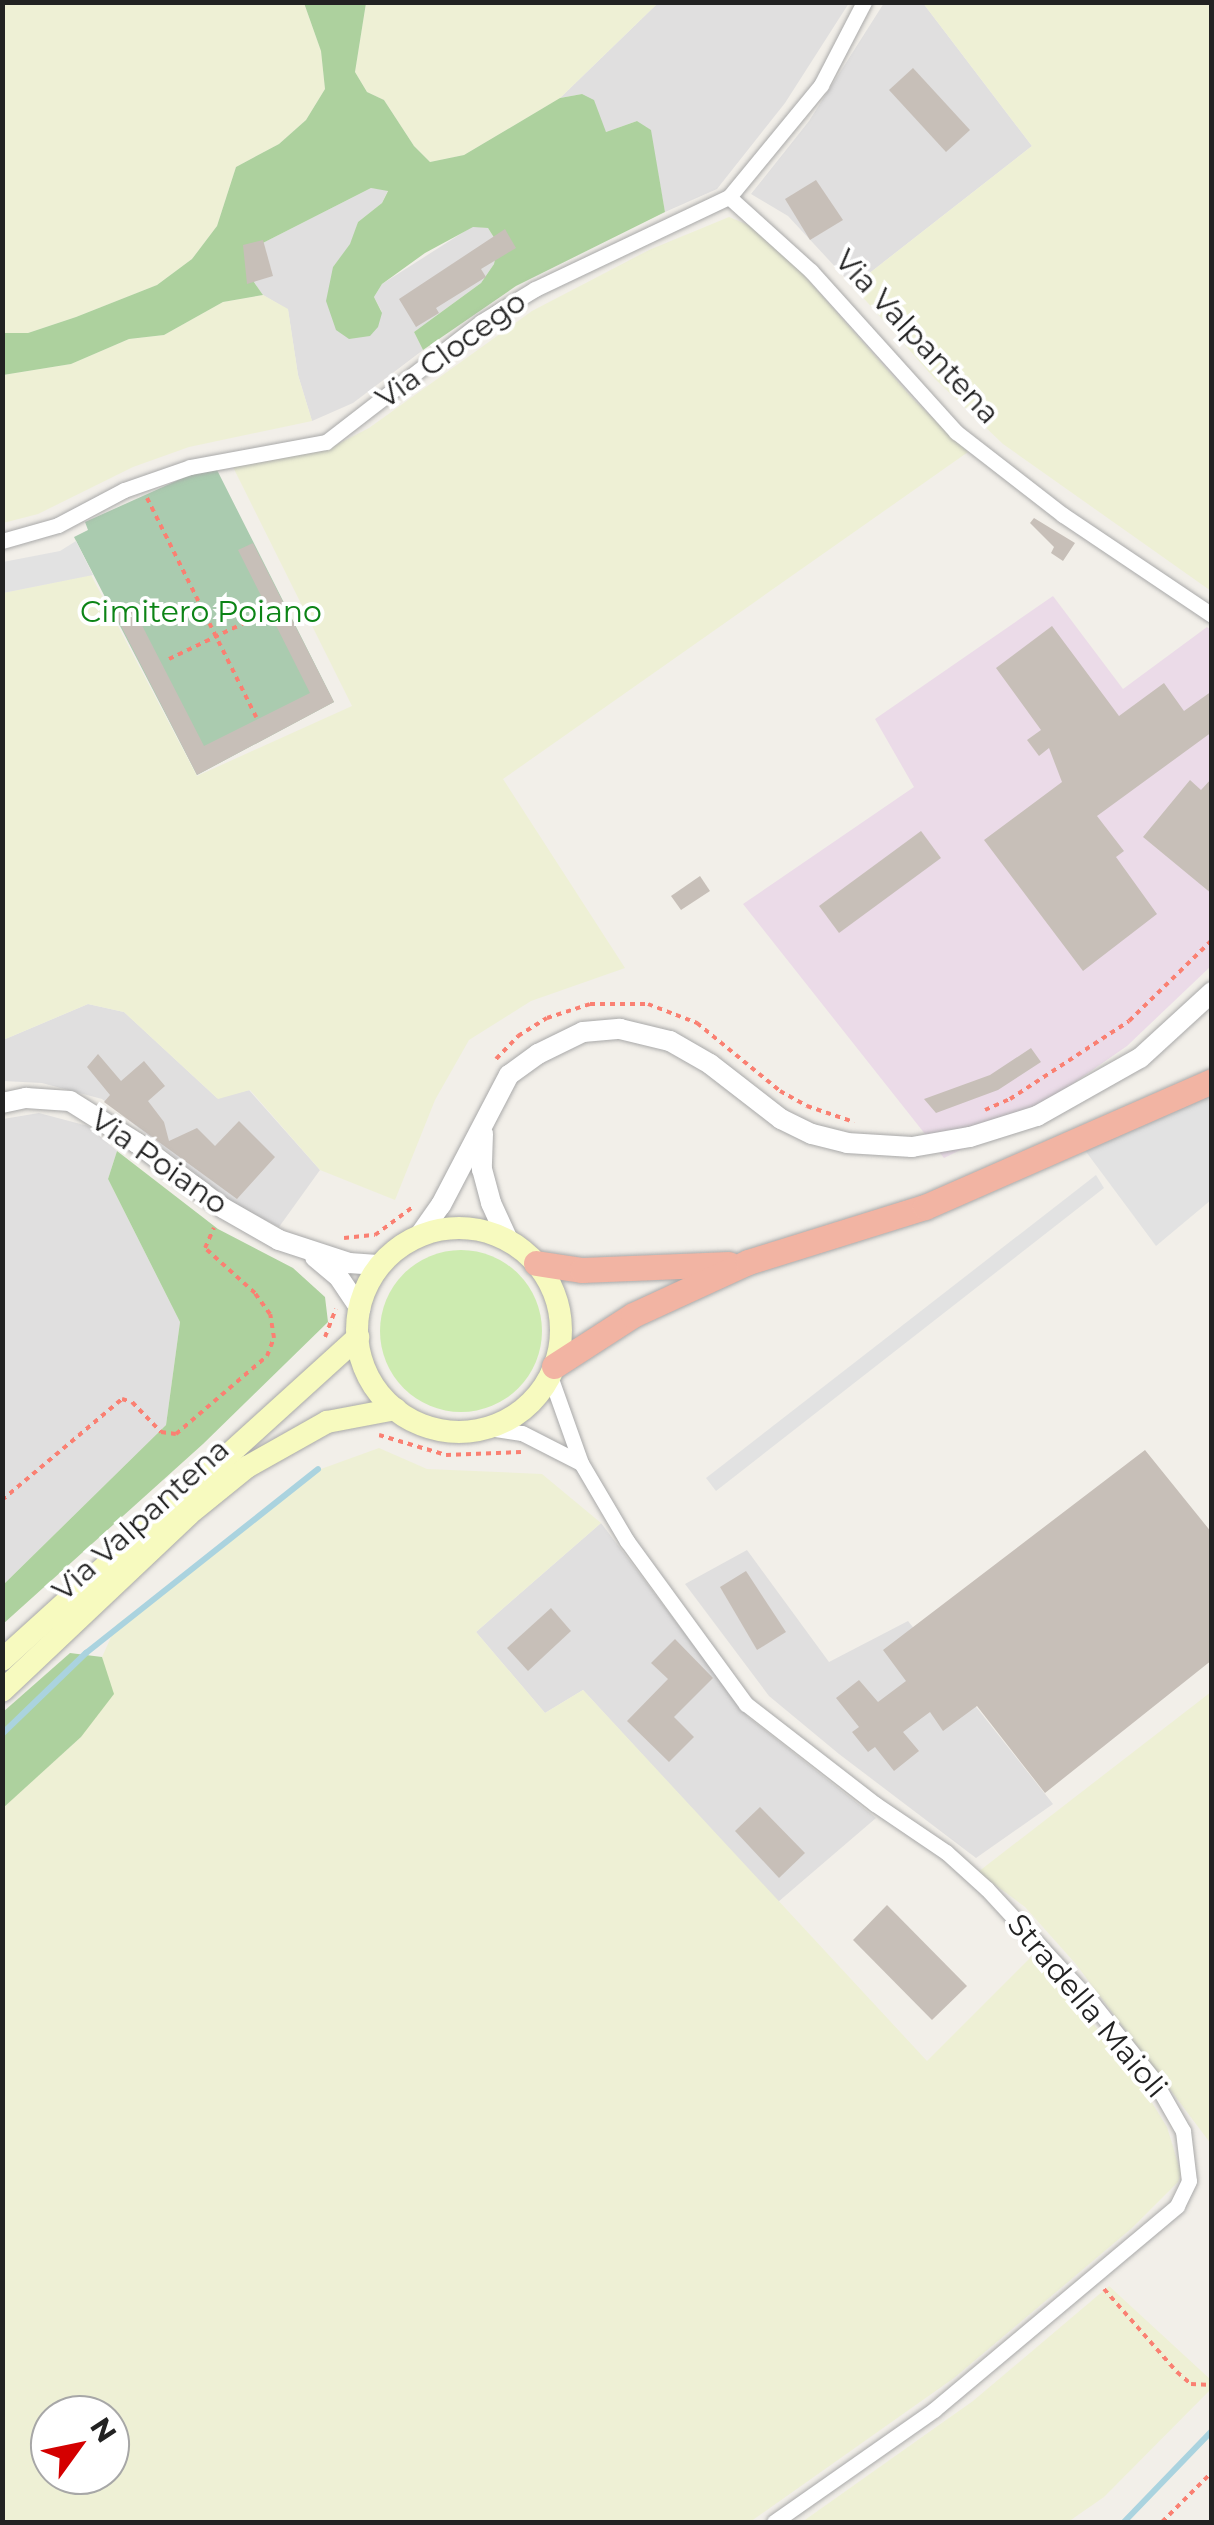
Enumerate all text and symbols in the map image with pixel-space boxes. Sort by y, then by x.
street label: Via Valpantena [827,242,1007,432]
street label: Via Clocego [369,284,533,416]
park label: Cimitero Poiano [80,594,322,630]
street label: Via Poiano [84,1102,234,1222]
street label: Via Valpantena [45,1431,237,1609]
street label: Stradella Maioli [1000,1907,1174,2105]
north arrow [30,2395,130,2495]
text: N [83,2411,124,2448]

